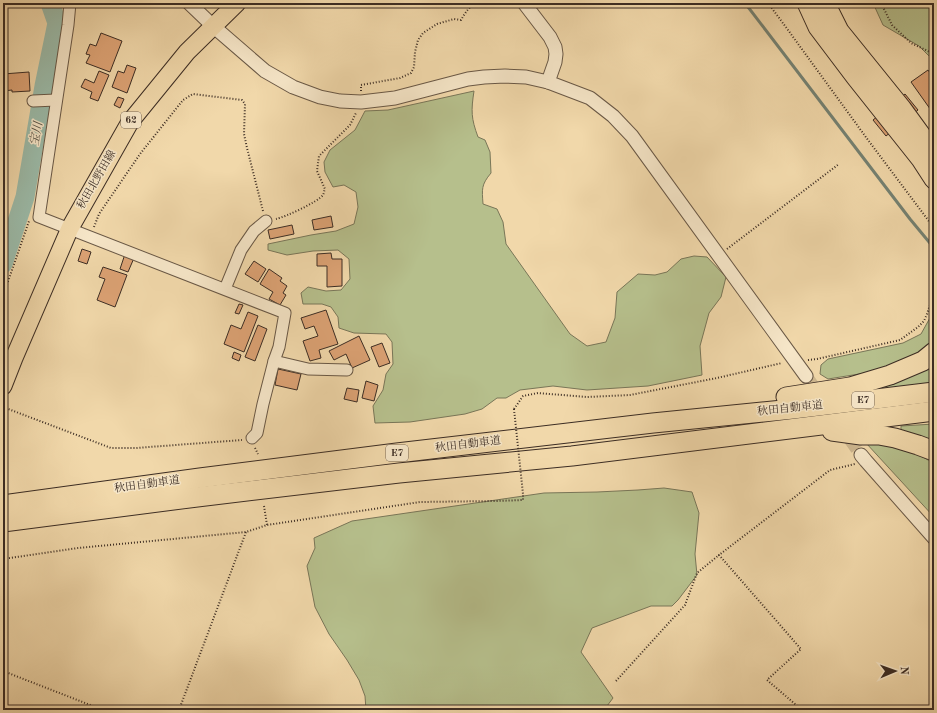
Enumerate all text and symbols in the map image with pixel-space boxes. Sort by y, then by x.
road number: 62 [121,112,141,128]
water label: 宝川 [27,119,45,147]
street label: 秋田北野田線 [74,148,118,211]
road number: E7 [852,392,874,408]
street label: 秋田自動車道 [756,398,823,418]
street label: 秋田自動車道 [434,434,501,454]
road number: E7 [386,445,408,461]
street label: 秋田自動車道 [113,473,180,495]
north arrow [875,651,915,691]
text: N [898,666,909,676]

